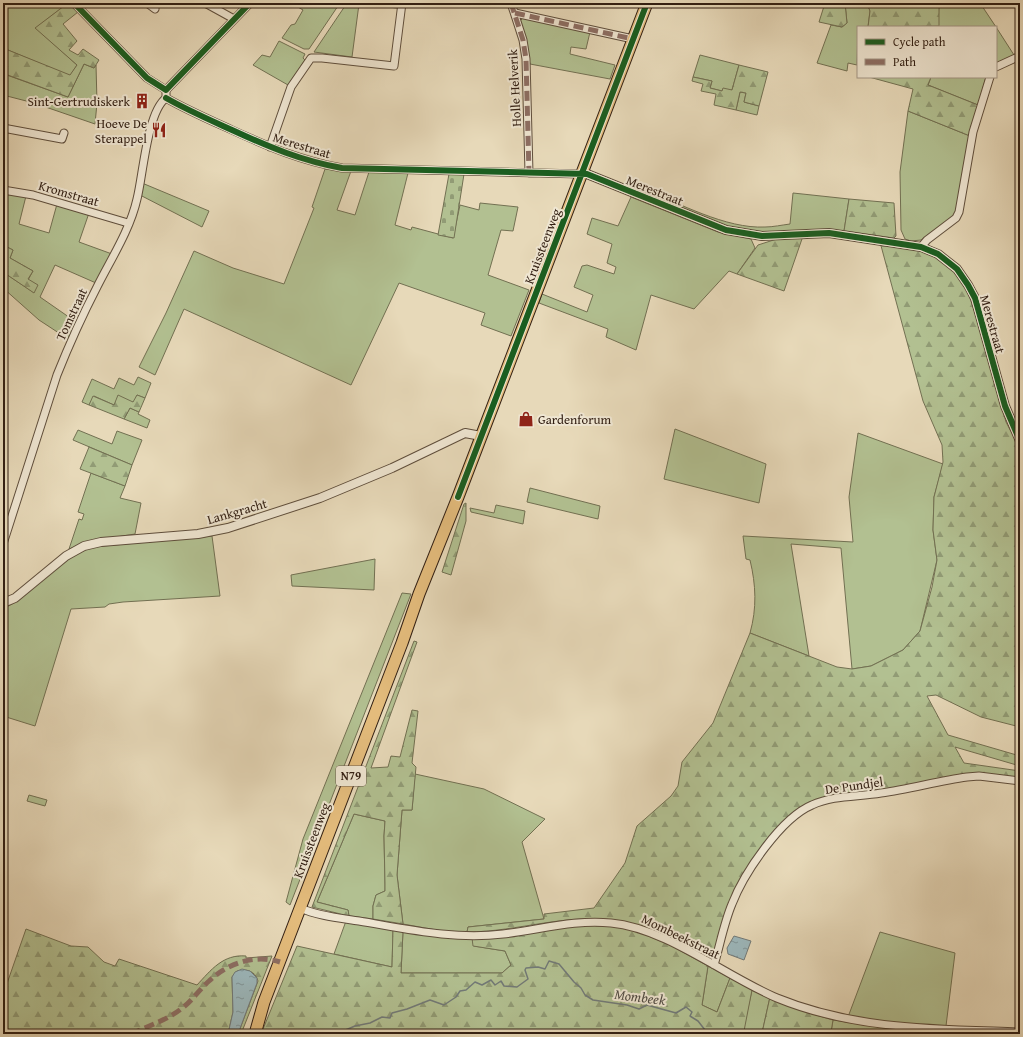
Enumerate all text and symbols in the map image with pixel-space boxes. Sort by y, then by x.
legend [857,26,997,78]
text: Cycle path [893,33,946,50]
street label: Holle Helverik [503,48,526,127]
text: Path [893,53,916,70]
place label: Sint-Gertrudiskerk [27,92,130,111]
building icon: Sint-Gertrudiskerk [133,92,151,110]
place label: Hoeve De Sterappel [95,114,147,148]
restaurant icon: Hoeve De Sterappel [150,121,168,139]
street label: Merestraat [270,128,334,163]
street label: Merestraat [623,170,687,211]
street label: Kromstraat [36,176,102,211]
street label: Kruissteenweg [519,205,566,287]
street label: Tomstraat [51,285,92,344]
street label: Merestraat [975,293,1010,356]
shop icon: Gardenforum [517,410,535,428]
place label: Gardenforum [538,410,612,429]
street label: Lankgracht [205,494,270,529]
road number: N79 [336,766,366,786]
street label: De Pundjel [824,772,885,799]
street label: Kruissteenweg [288,799,335,881]
street label: Mombeekstraat [638,909,724,964]
water label: Mombeek [613,984,667,1010]

